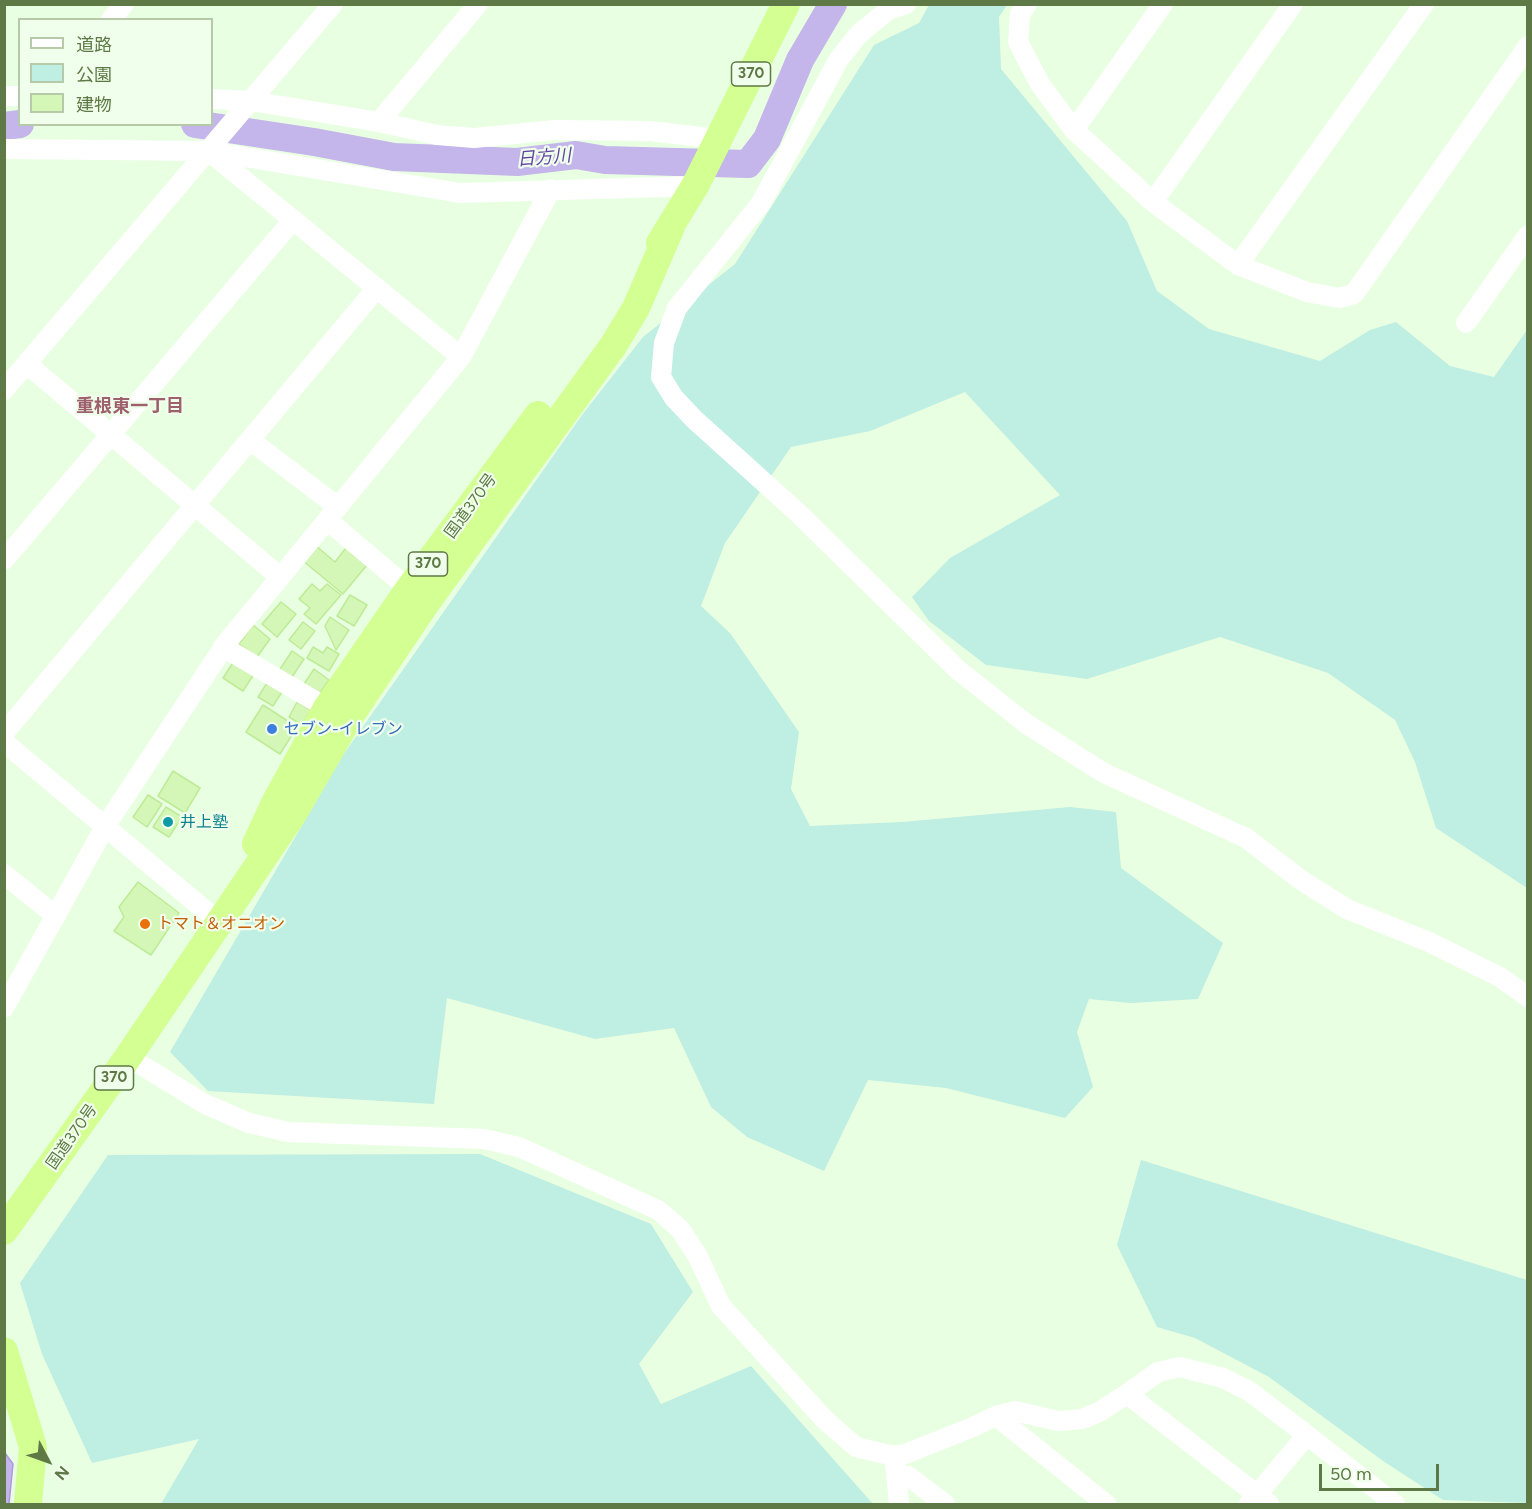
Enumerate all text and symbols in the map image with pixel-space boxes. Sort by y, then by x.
legend [18,18,213,126]
text: 道路 [76,34,112,56]
road number: 370 [732,62,771,86]
text: 公園 [76,64,112,86]
text: 建物 [76,94,112,116]
water label: 日方川 [516,145,572,171]
district label: 重根東一丁目 [76,396,184,418]
street label: 国道370号 [441,470,501,542]
road number: 370 [408,552,448,576]
place label: セブン-イレブン [284,719,403,739]
marker: セブン-イレブン [265,722,279,736]
place label: 井上塾 [180,812,228,832]
marker: 井上塾 [161,815,175,829]
place label: トマト＆オニオン [157,914,285,934]
marker: トマト＆オニオン [138,917,152,931]
road number: 370 [94,1066,134,1090]
street label: 国道370号 [42,1101,102,1173]
north arrow [18,1431,78,1491]
scale bar [1322,1452,1442,1490]
text: N [51,1462,73,1484]
text: 50 m [1330,1463,1372,1485]

